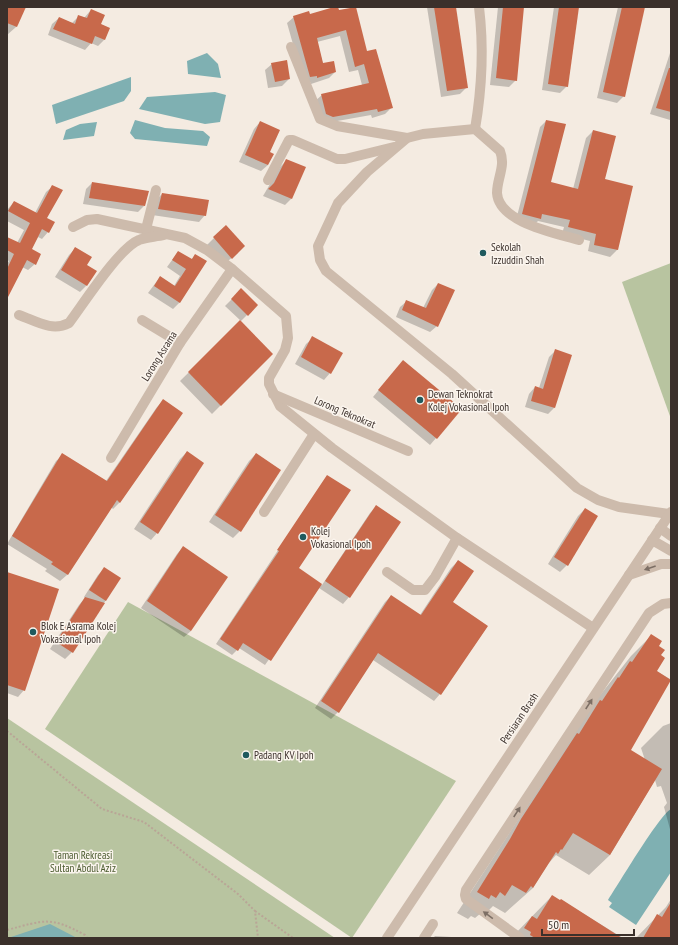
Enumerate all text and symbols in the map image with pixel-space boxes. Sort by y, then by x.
place label: Sekolah Izzuddin Shah [491,240,544,267]
marker: Sekolah Izzuddin Shah [478,248,488,258]
street label: Lorong Asrama [138,328,180,384]
place label: Dewan Teknokrat Kolej Vokasional Ipoh [428,387,509,414]
street label: Lorong Teknokrat [312,393,378,431]
marker: Dewan Teknokrat Kolej Vokasional Ipoh [415,395,425,405]
place label: Kolej Vokasional Ipoh [310,524,371,551]
marker: Kolej Vokasional Ipoh [298,532,308,542]
one-way arrow [643,565,655,571]
place label: Blok E Asrama Kolej Vokasional Ipoh [40,619,116,646]
marker: Blok E Asrama Kolej Vokasional Ipoh [28,627,38,637]
street label: Persiaran Brash [497,690,541,746]
one-way arrow [585,699,593,709]
place label: Padang KV Ipoh [254,748,314,762]
marker: Padang KV Ipoh [241,750,251,760]
one-way arrow [514,806,521,818]
park label: Taman Rekreasi Sultan Abdul Aziz [50,848,116,875]
one-way arrow [483,911,494,919]
scale bar [542,911,634,937]
text: 50 m [548,917,569,932]

